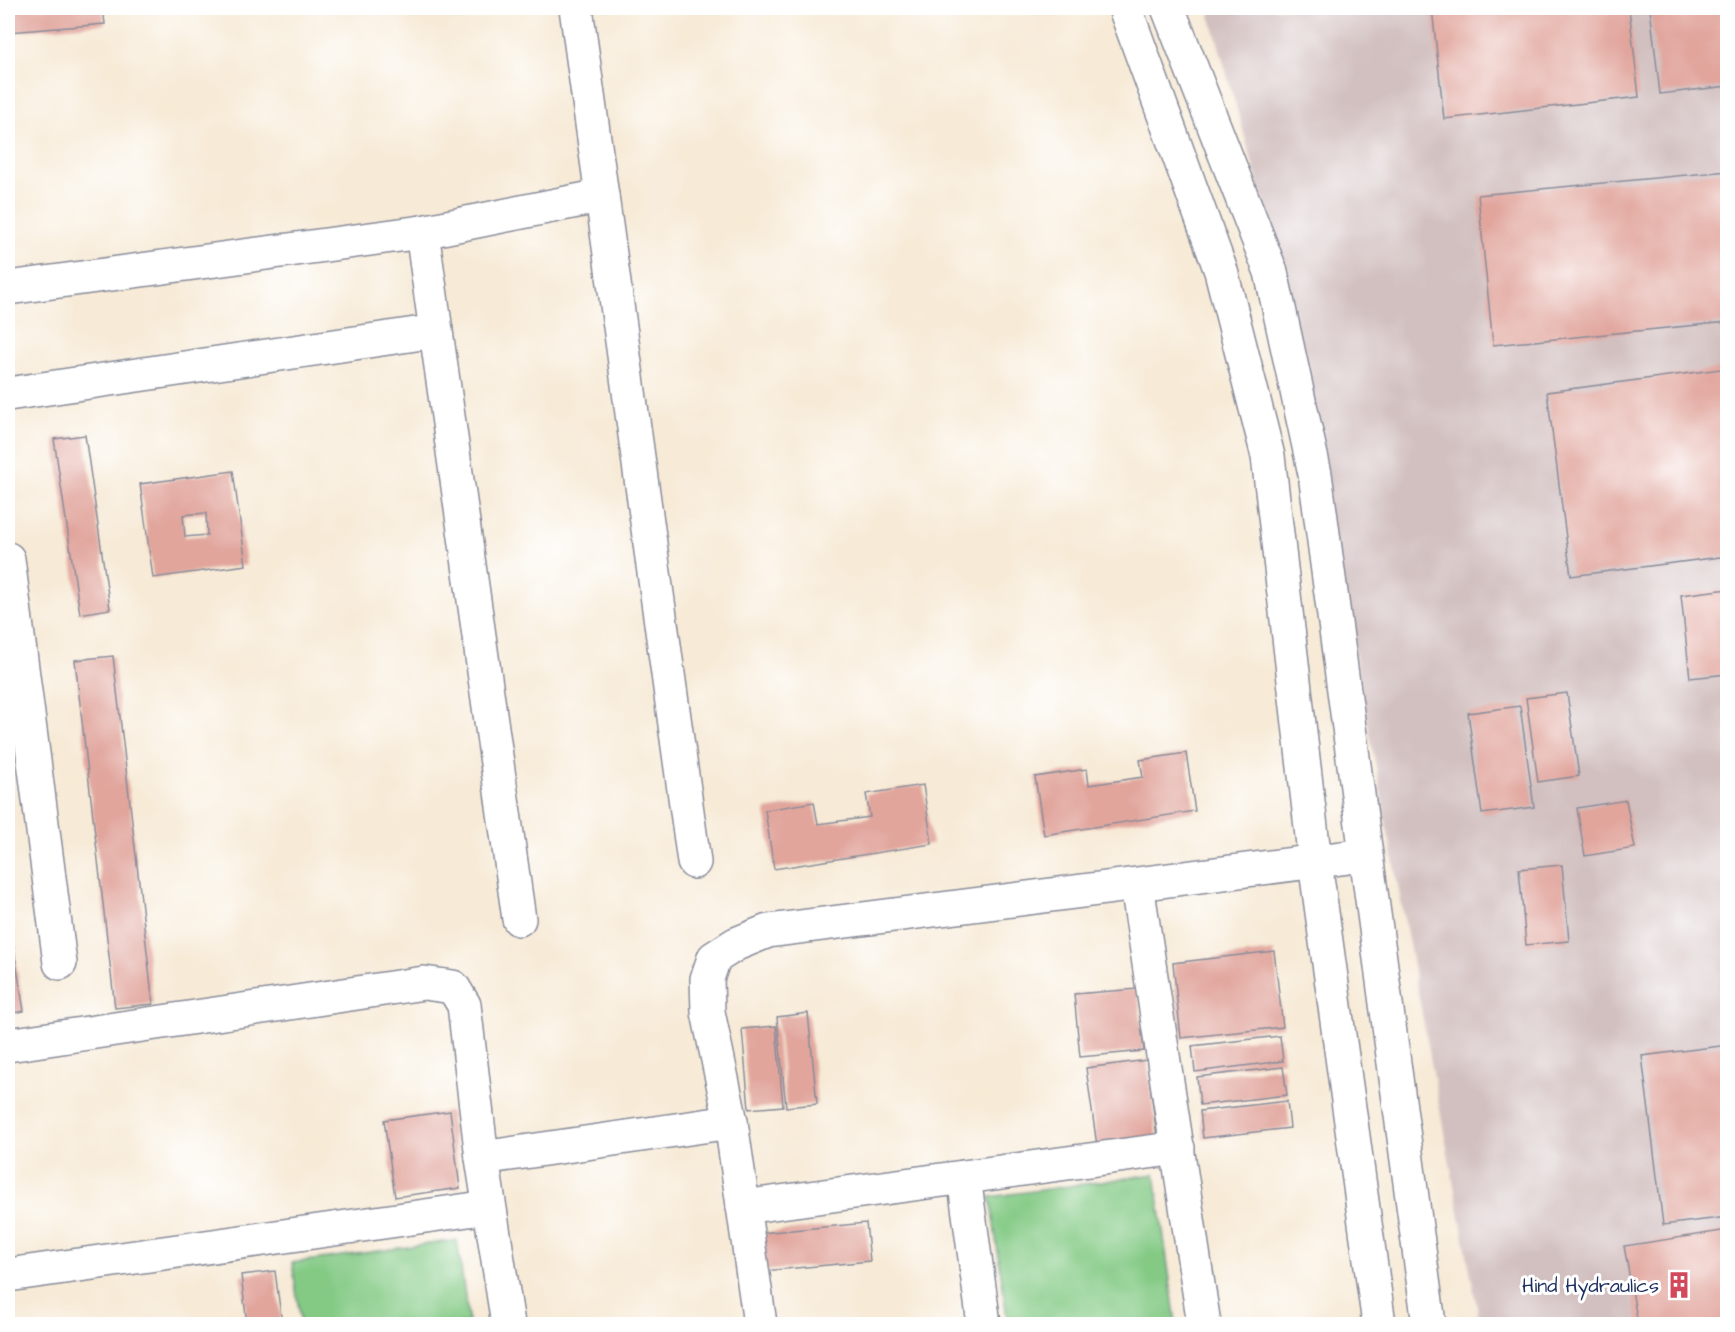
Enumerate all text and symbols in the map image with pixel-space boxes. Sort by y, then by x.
building icon: Hind Hydraulics [1664,1270,1694,1300]
place label: Hind Hydraulics [1522,1272,1659,1301]

